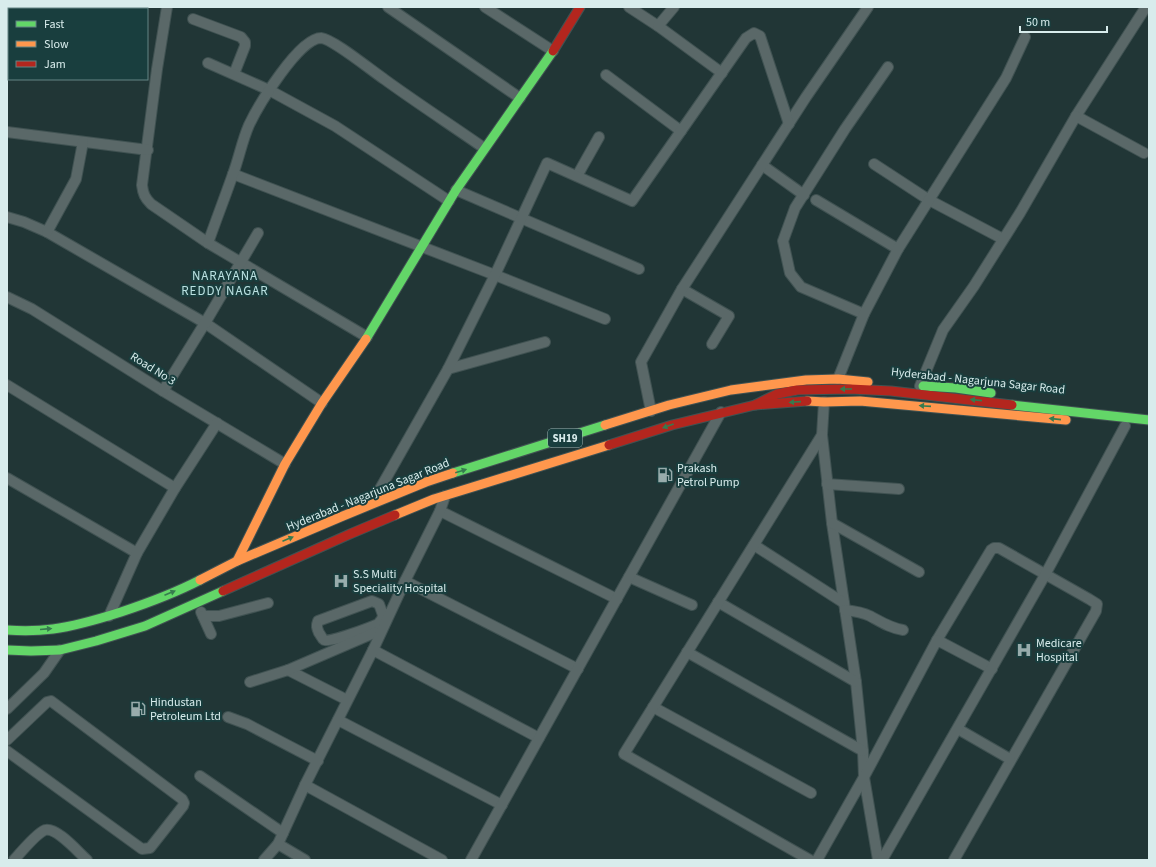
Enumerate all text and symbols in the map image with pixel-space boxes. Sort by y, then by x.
legend [8,8,148,80]
scale bar [1020,8,1107,34]
text: 50 m [1026,14,1050,31]
text: Fast [44,16,64,33]
text: Slow [44,36,69,53]
text: Jam [44,56,66,73]
district label: NARAYANA REDDY NAGAR [181,267,269,300]
street label: Road No 3 [127,348,179,390]
street label: Hyderabad - Nagarjuna Sagar Road [890,363,1066,399]
one-way arrow [839,386,852,392]
one-way arrow [970,397,982,403]
one-way arrow [789,398,801,405]
one-way arrow [919,403,931,410]
one-way arrow [1048,416,1061,422]
one-way arrow [662,424,674,430]
road number: SH19 [548,429,582,447]
street label: Hyderabad - Nagarjuna Sagar Road [284,454,452,536]
place label: Prakash Petrol Pump [677,460,740,491]
fuel station icon: Prakash Petrol Pump [656,466,674,484]
one-way arrow [455,467,467,473]
one-way arrow [283,536,295,542]
place label: S.S Multi Speciality Hospital [353,566,446,597]
hospital icon: S.S Multi Speciality Hospital [332,572,350,590]
one-way arrow [165,590,177,596]
one-way arrow [40,626,52,633]
place label: Medicare Hospital [1036,635,1082,666]
hospital icon: Medicare Hospital [1015,641,1033,659]
place label: Hindustan Petroleum Ltd [150,694,221,725]
fuel station icon: Hindustan Petroleum Ltd [129,700,147,718]

